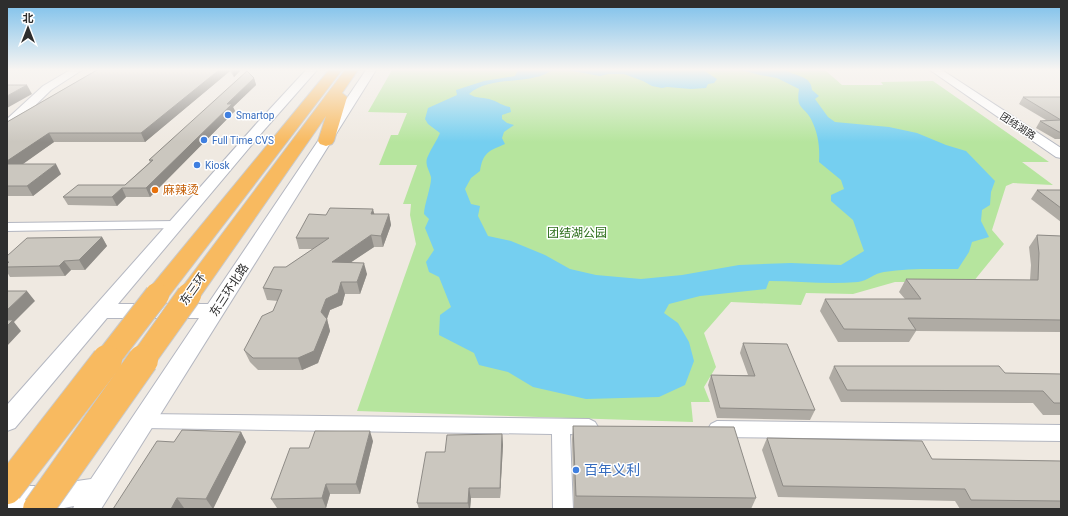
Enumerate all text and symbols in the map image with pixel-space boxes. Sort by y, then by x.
north arrow [8,8,48,48]
text: 北 [23,12,34,25]
marker: Smartop [223,110,233,120]
place label: Smartop [236,110,275,121]
street label: 团结湖路 [998,110,1038,142]
marker: Full Time CVS [199,135,209,145]
place label: Full Time CVS [212,135,274,146]
marker: Kiosk [192,160,202,170]
place label: Kiosk [205,160,231,171]
place label: 麻辣烫 [163,183,199,197]
marker: 麻辣烫 [150,185,160,195]
park label: 团结湖公园 [547,226,607,240]
street label: 东三环北路 [207,261,251,319]
street label: 东三环 [177,270,209,308]
place label: 百年义利 [584,462,640,478]
marker: 百年义利 [571,465,581,475]

